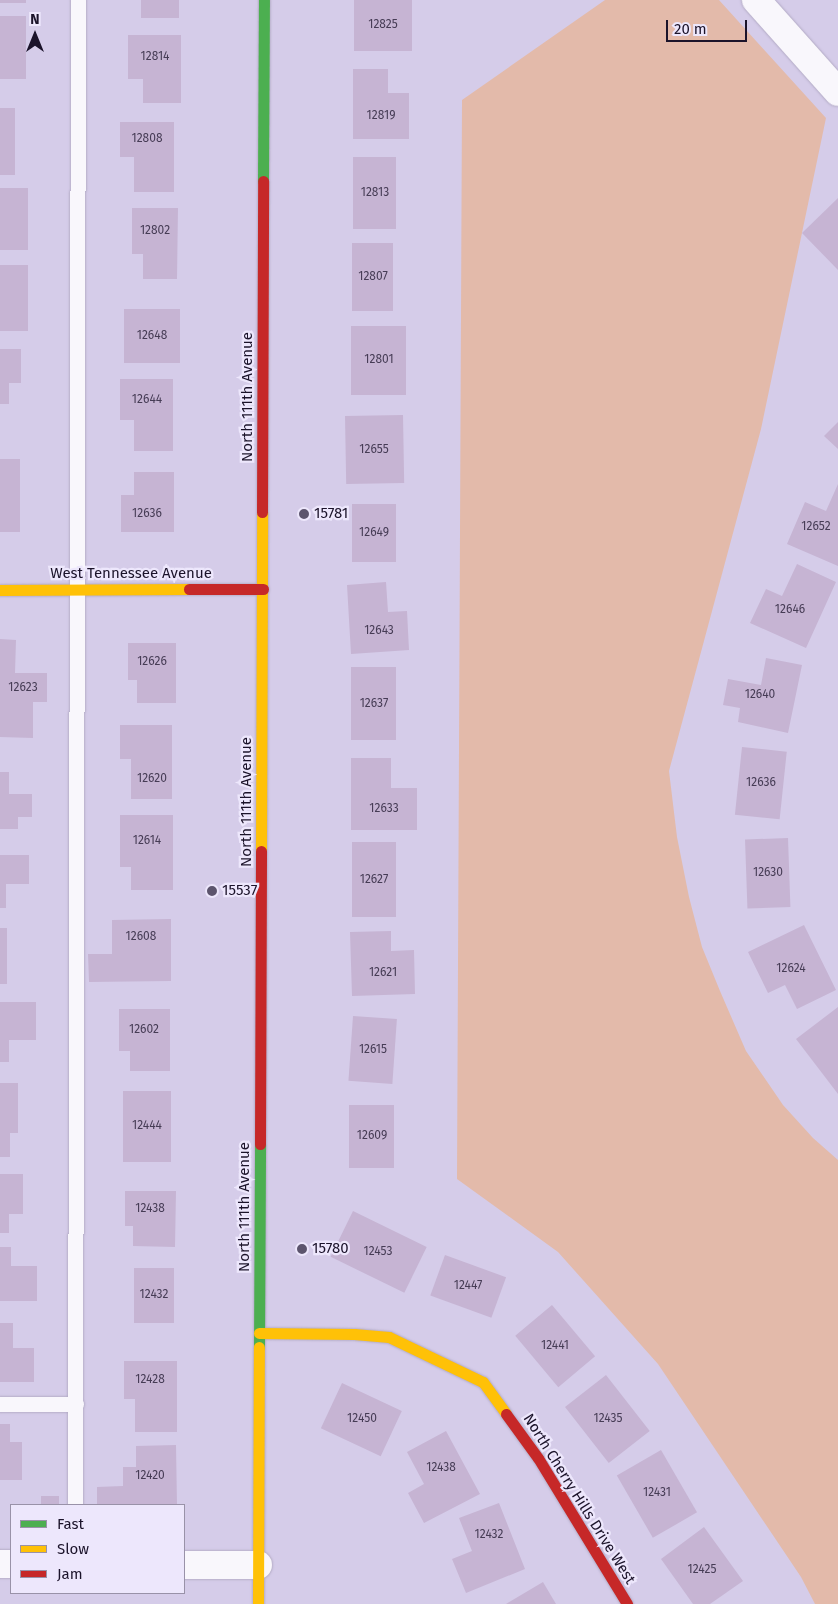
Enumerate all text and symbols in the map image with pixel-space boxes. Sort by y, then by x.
north arrow [10,10,60,60]
scale bar [668,10,749,42]
text: N [30,11,40,28]
house number: 12825 [368,18,398,32]
text: 20 m [674,20,707,38]
house number: 12814 [141,50,169,64]
house number: 12819 [367,109,395,123]
house number: 12808 [131,132,163,146]
house number: 12813 [361,186,389,200]
house number: 12802 [140,224,170,238]
house number: 12807 [358,270,388,284]
house number: 12648 [137,329,167,343]
street label: North 111th Avenue [239,332,257,462]
house number: 12801 [364,353,394,367]
house number: 12644 [132,393,162,407]
house number: 12655 [359,443,389,457]
place label: 15781 [314,505,348,523]
house number: 12636 [132,507,162,521]
marker: 15781 [298,508,310,520]
house number: 12652 [801,520,831,534]
house number: 12649 [359,526,389,540]
street label: West Tennessee Avenue [50,565,212,583]
house number: 12646 [775,603,805,617]
house number: 12643 [364,624,394,638]
house number: 12626 [137,655,167,669]
house number: 12623 [8,681,38,695]
house number: 12640 [745,688,775,702]
house number: 12637 [360,697,388,711]
street label: North 111th Avenue [238,737,256,867]
house number: 12620 [137,772,167,786]
house number: 12636 [746,776,776,790]
house number: 12633 [369,802,399,816]
house number: 12614 [133,834,161,848]
house number: 12630 [753,866,783,880]
house number: 12627 [360,873,388,887]
place label: 15537 [222,882,257,900]
marker: 15537 [206,885,218,897]
house number: 12608 [126,930,156,944]
house number: 12624 [776,962,806,976]
house number: 12621 [369,966,397,980]
house number: 12602 [129,1023,159,1037]
house number: 12615 [359,1043,387,1057]
house number: 12444 [132,1119,162,1133]
house number: 12609 [357,1129,387,1143]
street label: North 111th Avenue [236,1142,254,1272]
house number: 12438 [135,1202,165,1216]
place label: 15780 [312,1240,349,1258]
marker: 15780 [296,1243,308,1255]
house number: 12453 [364,1245,392,1259]
house number: 12447 [454,1279,482,1293]
house number: 12432 [140,1288,168,1302]
house number: 12441 [541,1339,569,1353]
house number: 12428 [135,1373,165,1387]
street label: North Cherry Hills Drive West [519,1411,639,1587]
house number: 12450 [347,1412,377,1426]
house number: 12435 [594,1412,622,1426]
house number: 12438 [426,1461,456,1475]
house number: 12420 [135,1469,165,1483]
house number: 12431 [643,1486,671,1500]
legend [10,1504,185,1594]
text: Fast [57,1515,84,1533]
house number: 12432 [475,1528,503,1542]
text: Slow [57,1540,89,1558]
house number: 12425 [688,1563,716,1577]
text: Jam [57,1565,83,1583]

